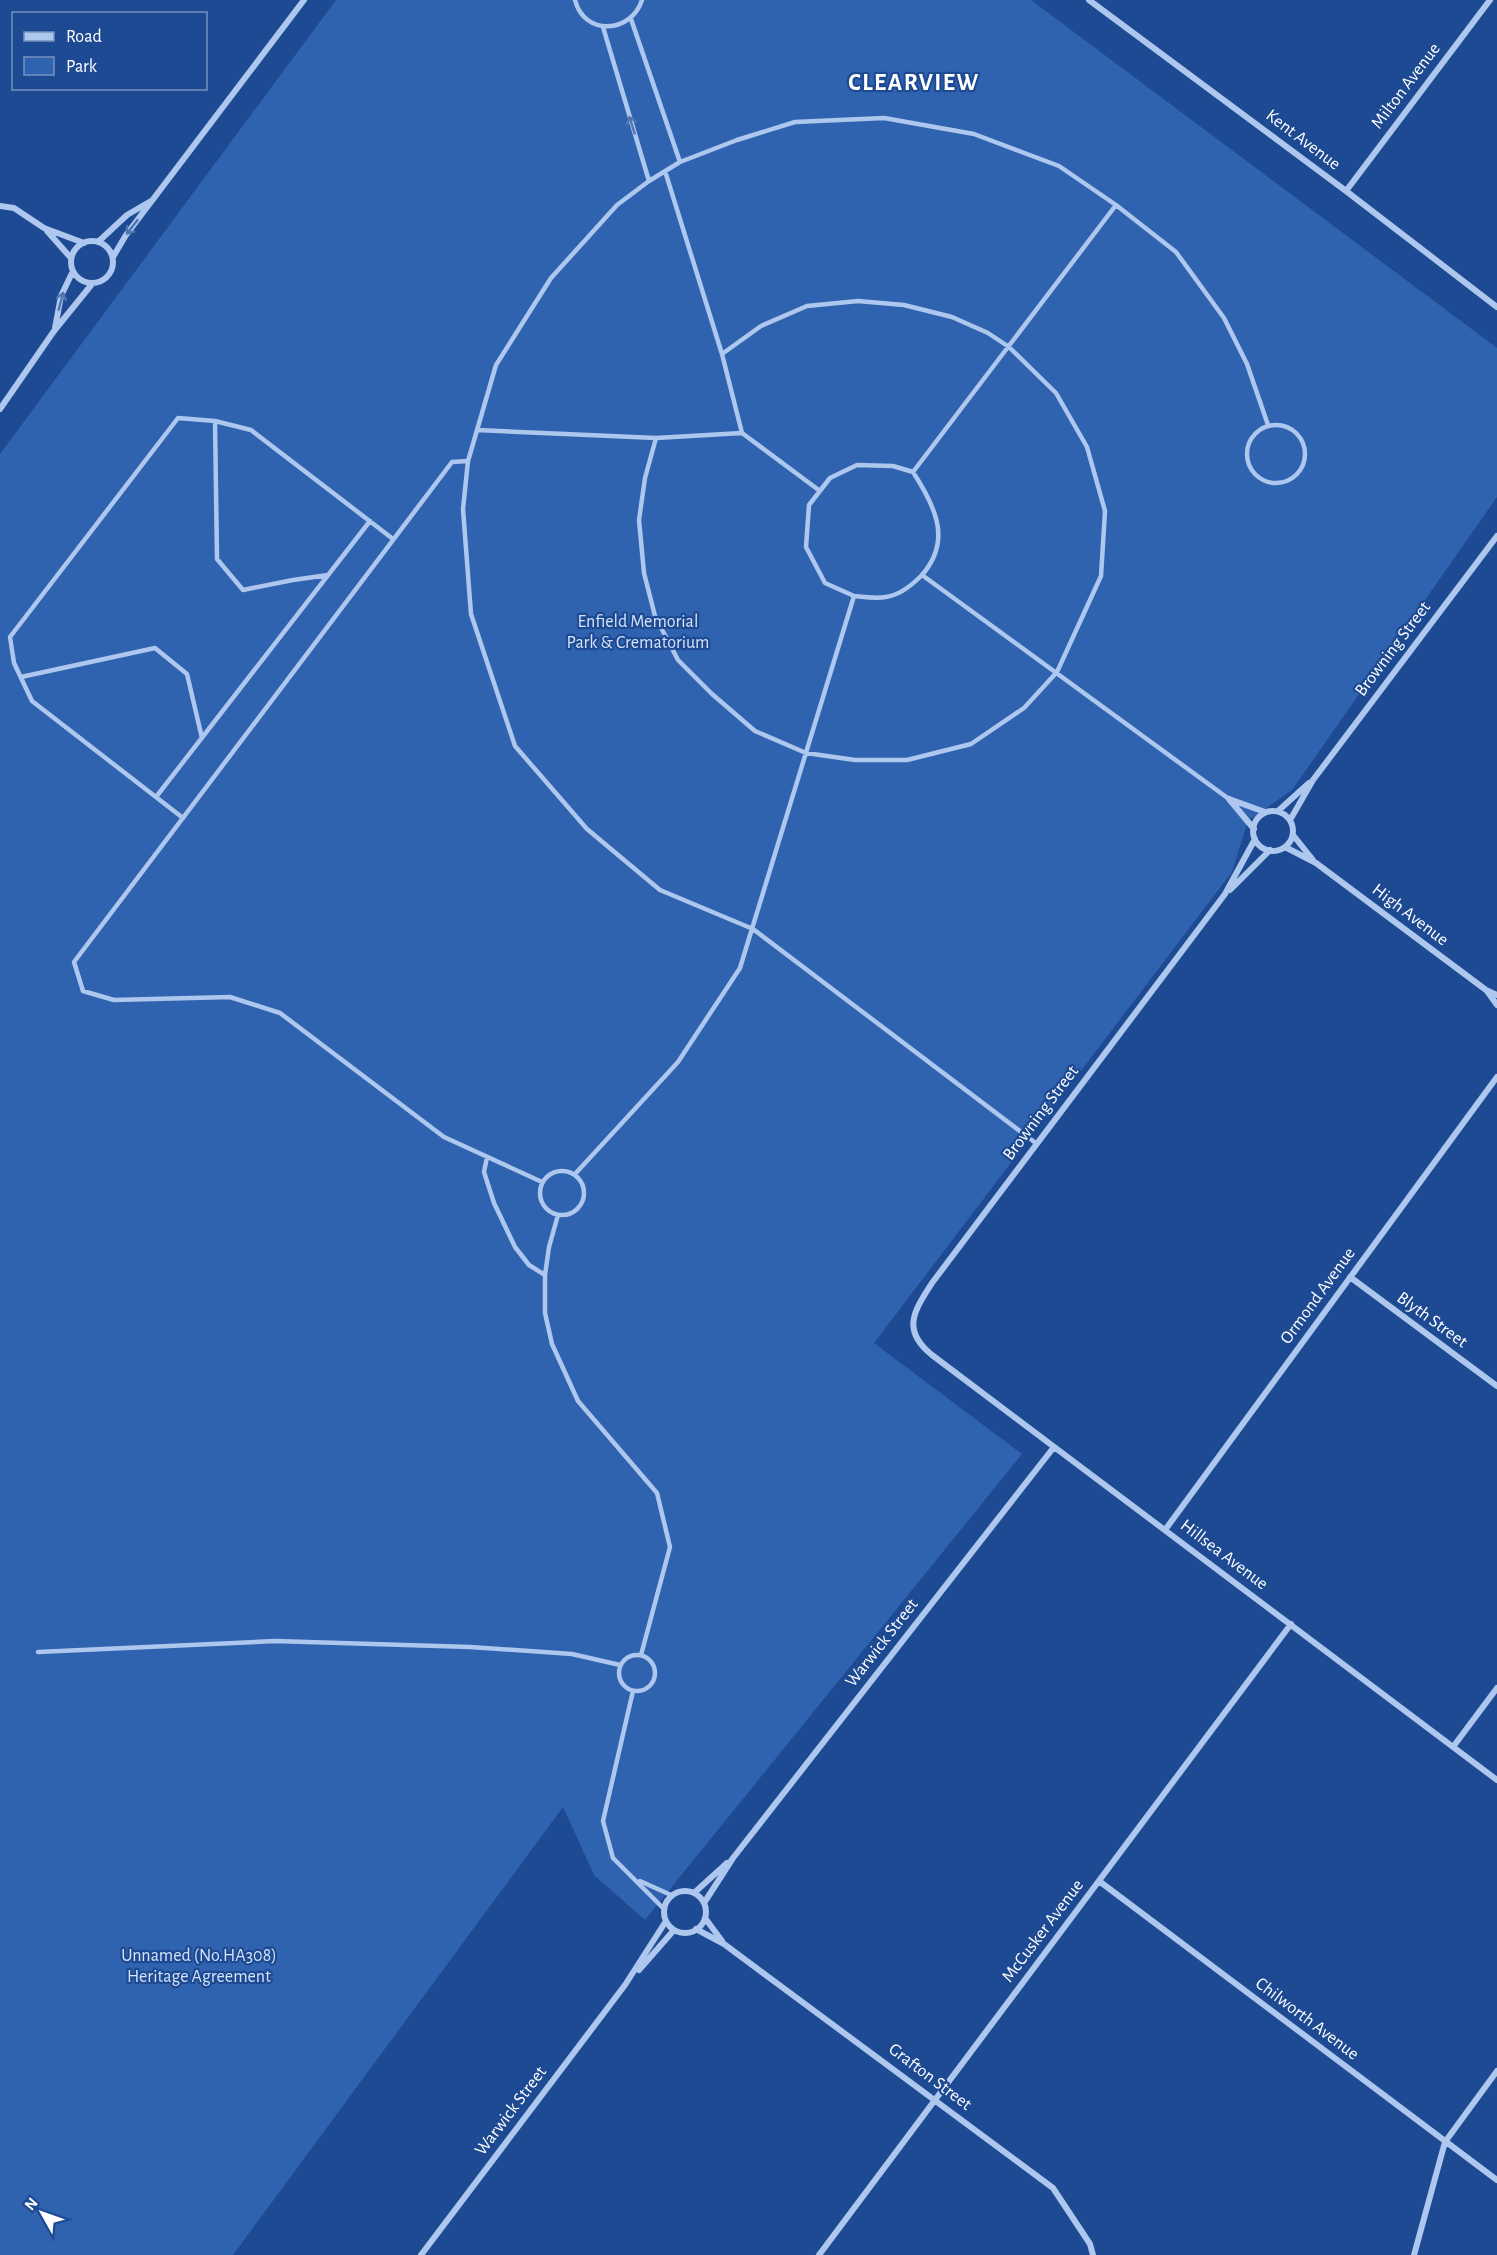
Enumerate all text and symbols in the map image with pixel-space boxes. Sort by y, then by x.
legend [12,12,207,90]
text: Road [66,28,102,46]
street label: Milton Avenue [1368,40,1444,132]
text: Park [66,58,98,76]
district label: CLEARVIEW [848,71,980,95]
street label: Kent Avenue [1262,106,1344,174]
one-way arrow [626,116,637,135]
one-way arrow [125,219,138,235]
one-way arrow [56,292,67,311]
street label: Browning Street [1352,598,1434,700]
park label: Enfield Memorial Park & Crematorium [566,613,710,652]
street label: High Avenue [1369,881,1451,949]
street label: Browning Street [1000,1062,1082,1164]
street label: Ormond Avenue [1277,1244,1359,1348]
street label: Blyth Street [1393,1289,1471,1352]
street label: Hillsea Avenue [1177,1516,1271,1594]
street label: Warwick Street [842,1595,922,1690]
street label: McCusker Avenue [999,1876,1087,1986]
park label: Unnamed (No.HA308) Heritage Agreement [121,1947,277,1986]
street label: Chilworth Avenue [1252,1974,1362,2064]
street label: Grafton Street [885,2040,975,2114]
street label: Warwick Street [472,2063,550,2159]
north arrow [12,2183,72,2243]
text: N [22,2195,41,2213]

